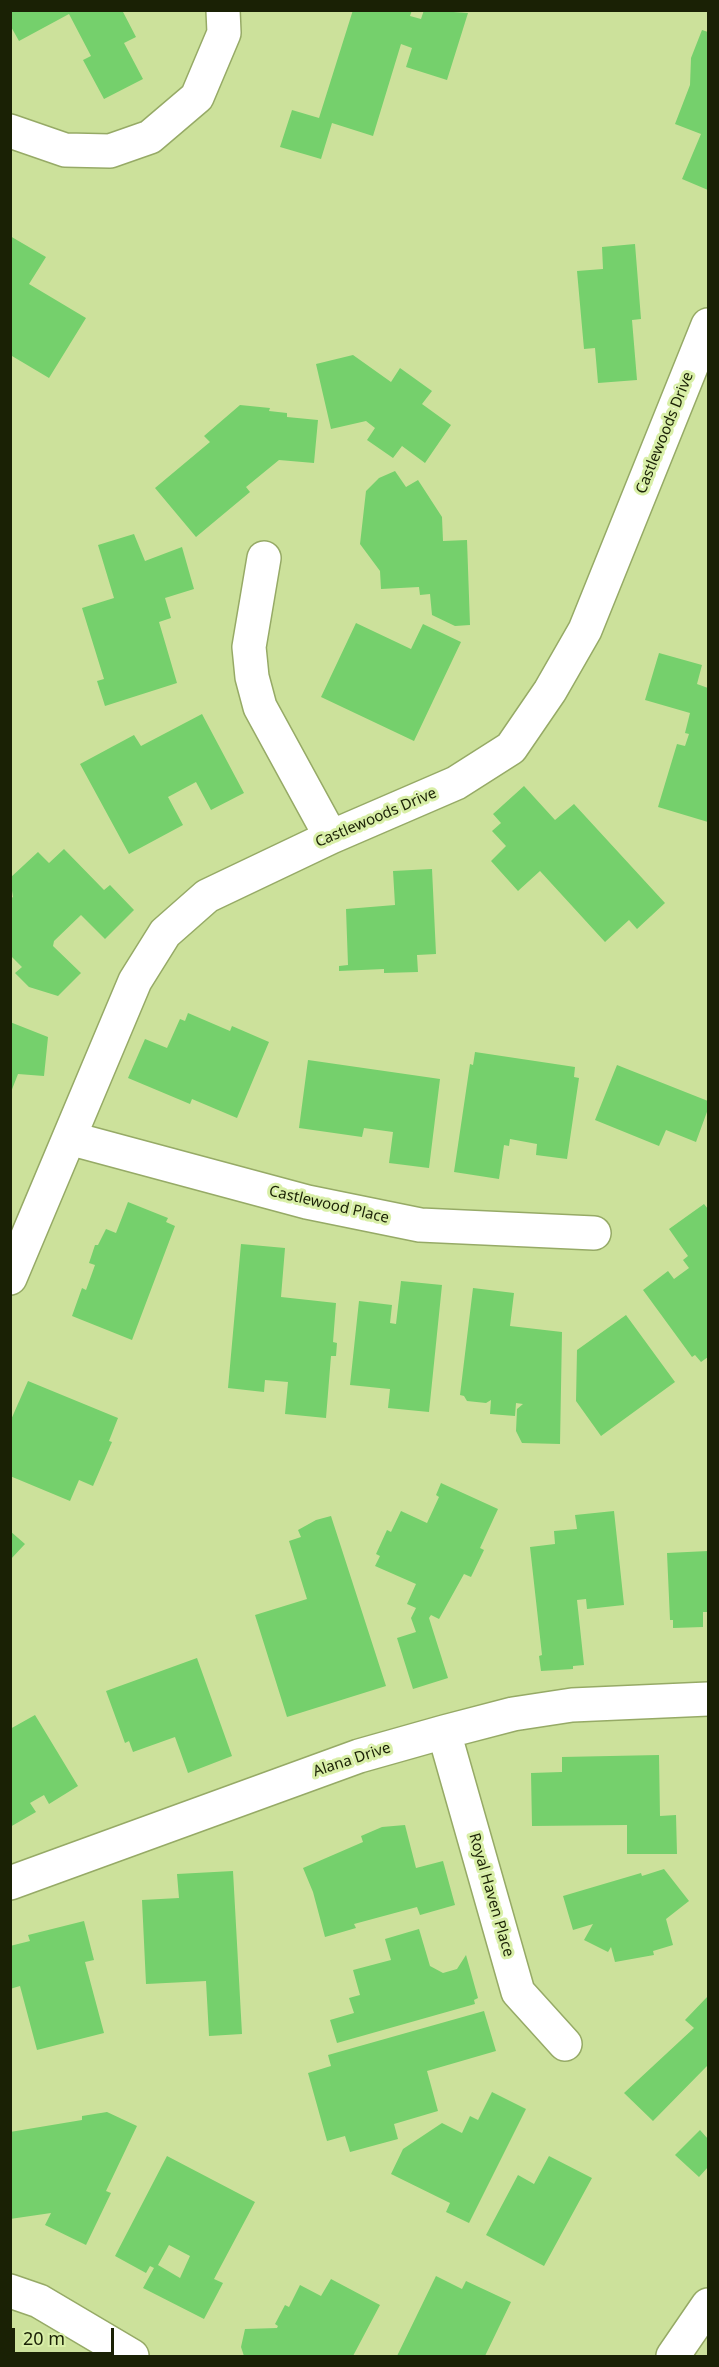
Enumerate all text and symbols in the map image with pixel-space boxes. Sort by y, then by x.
street label: Castlewoods Drive [632,369,698,497]
street label: Castlewoods Drive [313,784,439,852]
street label: Castlewood Place [267,1182,391,1228]
street label: Alana Drive [311,1739,393,1781]
street label: Royal Haven Place [465,1831,517,1959]
scale bar [15,2316,117,2354]
text: 20 m [23,2326,65,2350]

